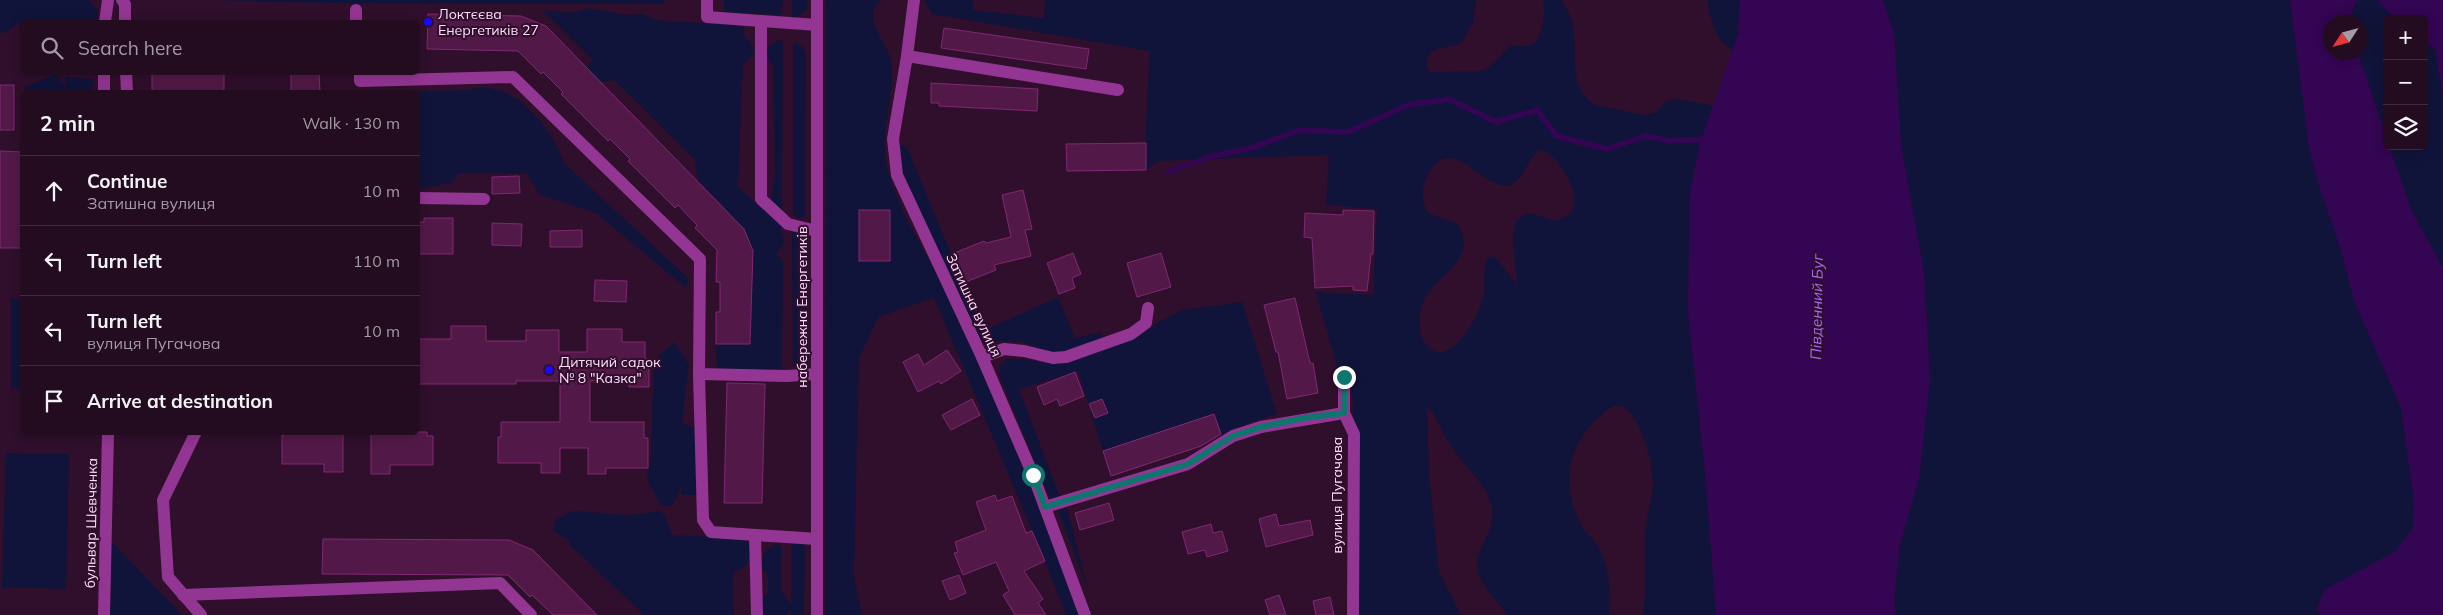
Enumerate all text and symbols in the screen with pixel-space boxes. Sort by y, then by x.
place label: Локтєєва Енергетиків 27 [438,5,539,39]
north arrow [2323,15,2368,60]
map controls [2383,15,2428,150]
button: + [2383,15,2428,60]
marker: Локтєєва Енергетиків 27 [422,16,434,28]
search box [20,20,420,75]
icon: search [38,34,66,62]
text: Search here [78,36,182,60]
button: − [2383,60,2428,105]
button: layers [2383,105,2428,150]
text: 2 min [40,110,95,136]
text: Walk · 130 m [302,113,400,133]
text: Continue [87,169,167,193]
icon: ahead [40,177,68,205]
text: 10 m [363,181,400,201]
text: Затишна вулиця [87,193,215,213]
street label: набережна Енергетиків [793,226,811,388]
icon: left [40,247,68,275]
text: Turn left [87,249,162,273]
street label: Затишна вулиця [942,250,1006,360]
text: 110 m [353,251,400,271]
water label: Південний Буг [1806,253,1827,360]
text: Turn left [87,309,162,333]
icon: left [40,317,68,345]
text: 10 m [363,321,400,341]
text: вулиця Пугачова [87,333,221,353]
place label: Дитячий садок № 8 "Казка" [559,353,661,387]
marker: Дитячий садок № 8 "Казка" [543,364,555,376]
route end [1333,366,1356,389]
icon: arrive [40,387,68,415]
text: Arrive at destination [87,389,273,413]
street label: вулиця Пугачова [1328,437,1346,553]
street label: бульвар Шевченка [81,458,101,588]
route start [1022,464,1045,487]

